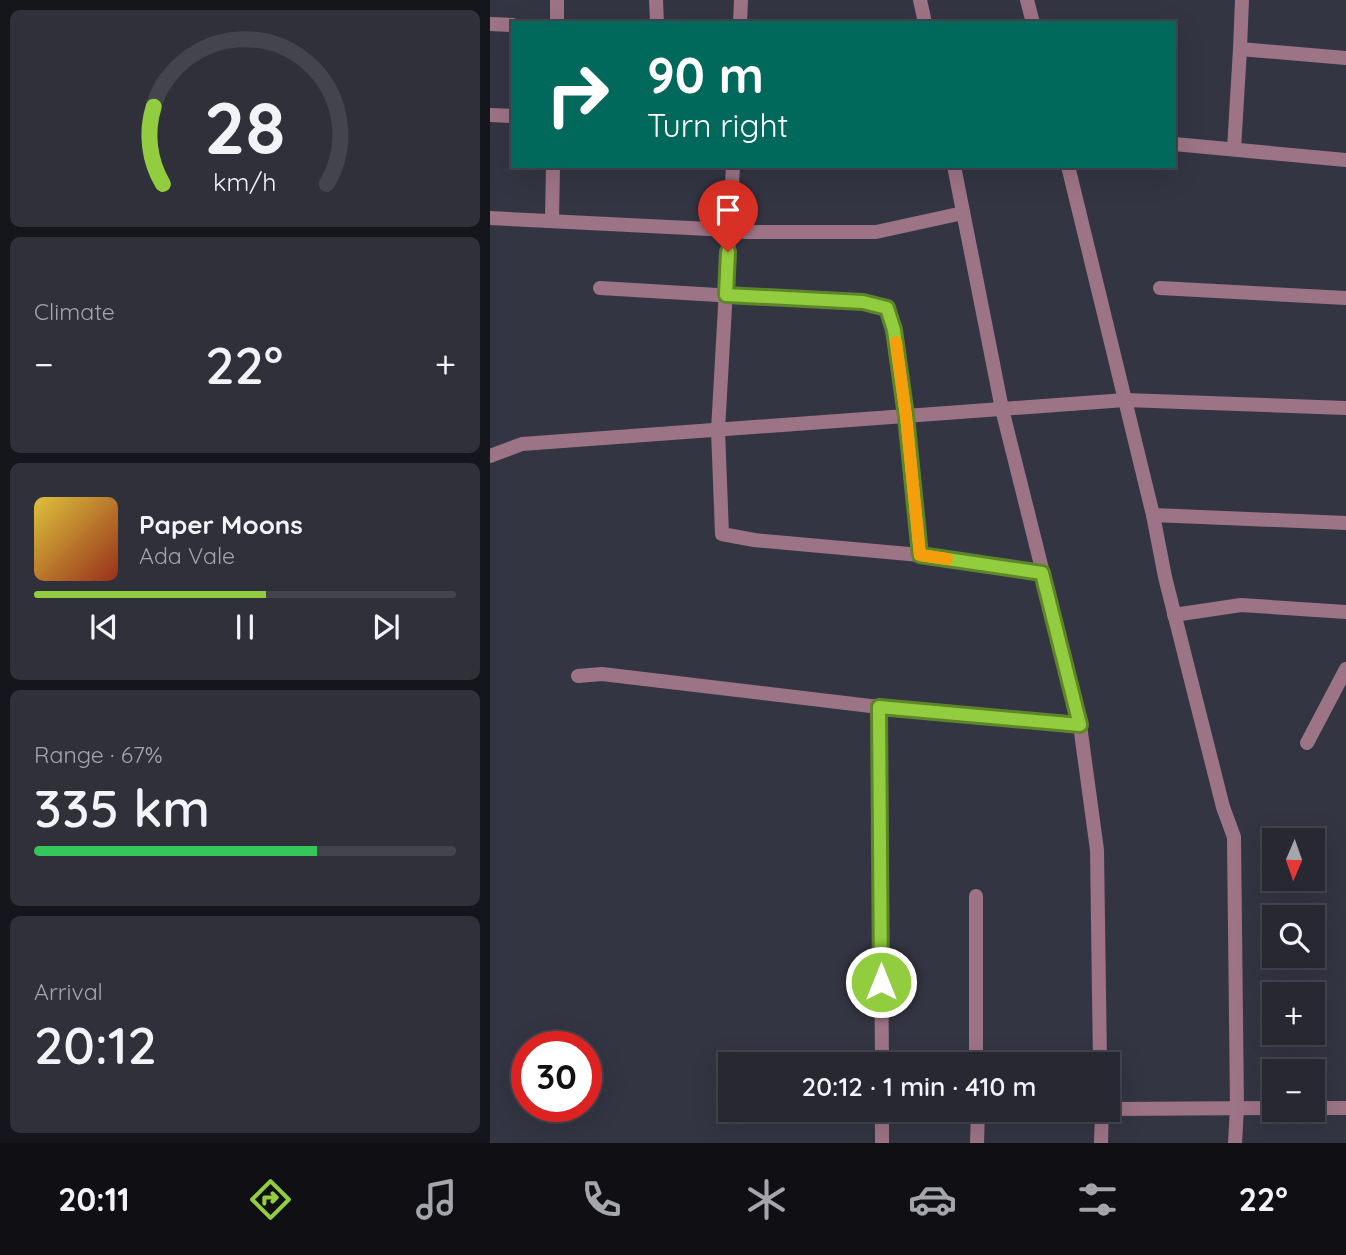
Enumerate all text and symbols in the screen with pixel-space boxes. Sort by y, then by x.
text: 90 m [647,44,764,105]
icon: right [532,49,623,140]
text: 28 [204,82,286,173]
text: Turn right [647,105,788,145]
text: km/h [213,166,277,197]
pin [698,180,758,252]
icon: arrive [709,191,747,229]
text: Climate [34,297,115,326]
text: 22° [205,332,283,397]
text: − [34,340,54,388]
text: + [435,340,456,388]
text: Paper Moons [139,508,303,541]
text: Ada Vale [139,541,235,570]
icon: previous [85,608,123,646]
icon: pause [226,608,264,646]
icon: next [367,608,405,646]
text: Range · 67% [34,740,163,769]
text: 335 km [34,775,210,840]
north arrow [1262,828,1325,891]
map controls [1262,828,1325,1122]
button: search [1262,905,1325,968]
position arrow [844,945,918,1019]
text: Arrival [34,977,103,1006]
button: + [1262,982,1325,1045]
text: 20:12 [34,1012,157,1077]
speed limit sign: 30 [511,1031,602,1122]
button: − [1262,1059,1325,1122]
text: 20:12 · 1 min · 410 m [802,1070,1036,1103]
icon: directions [246,1175,295,1224]
icon: music [412,1175,461,1224]
icon: phone [577,1175,626,1224]
icon: climate [742,1175,791,1224]
icon: car [908,1175,957,1224]
icon: filters [1073,1175,1122,1224]
text: 20:11 [58,1179,130,1219]
text: 22° [1239,1179,1288,1219]

